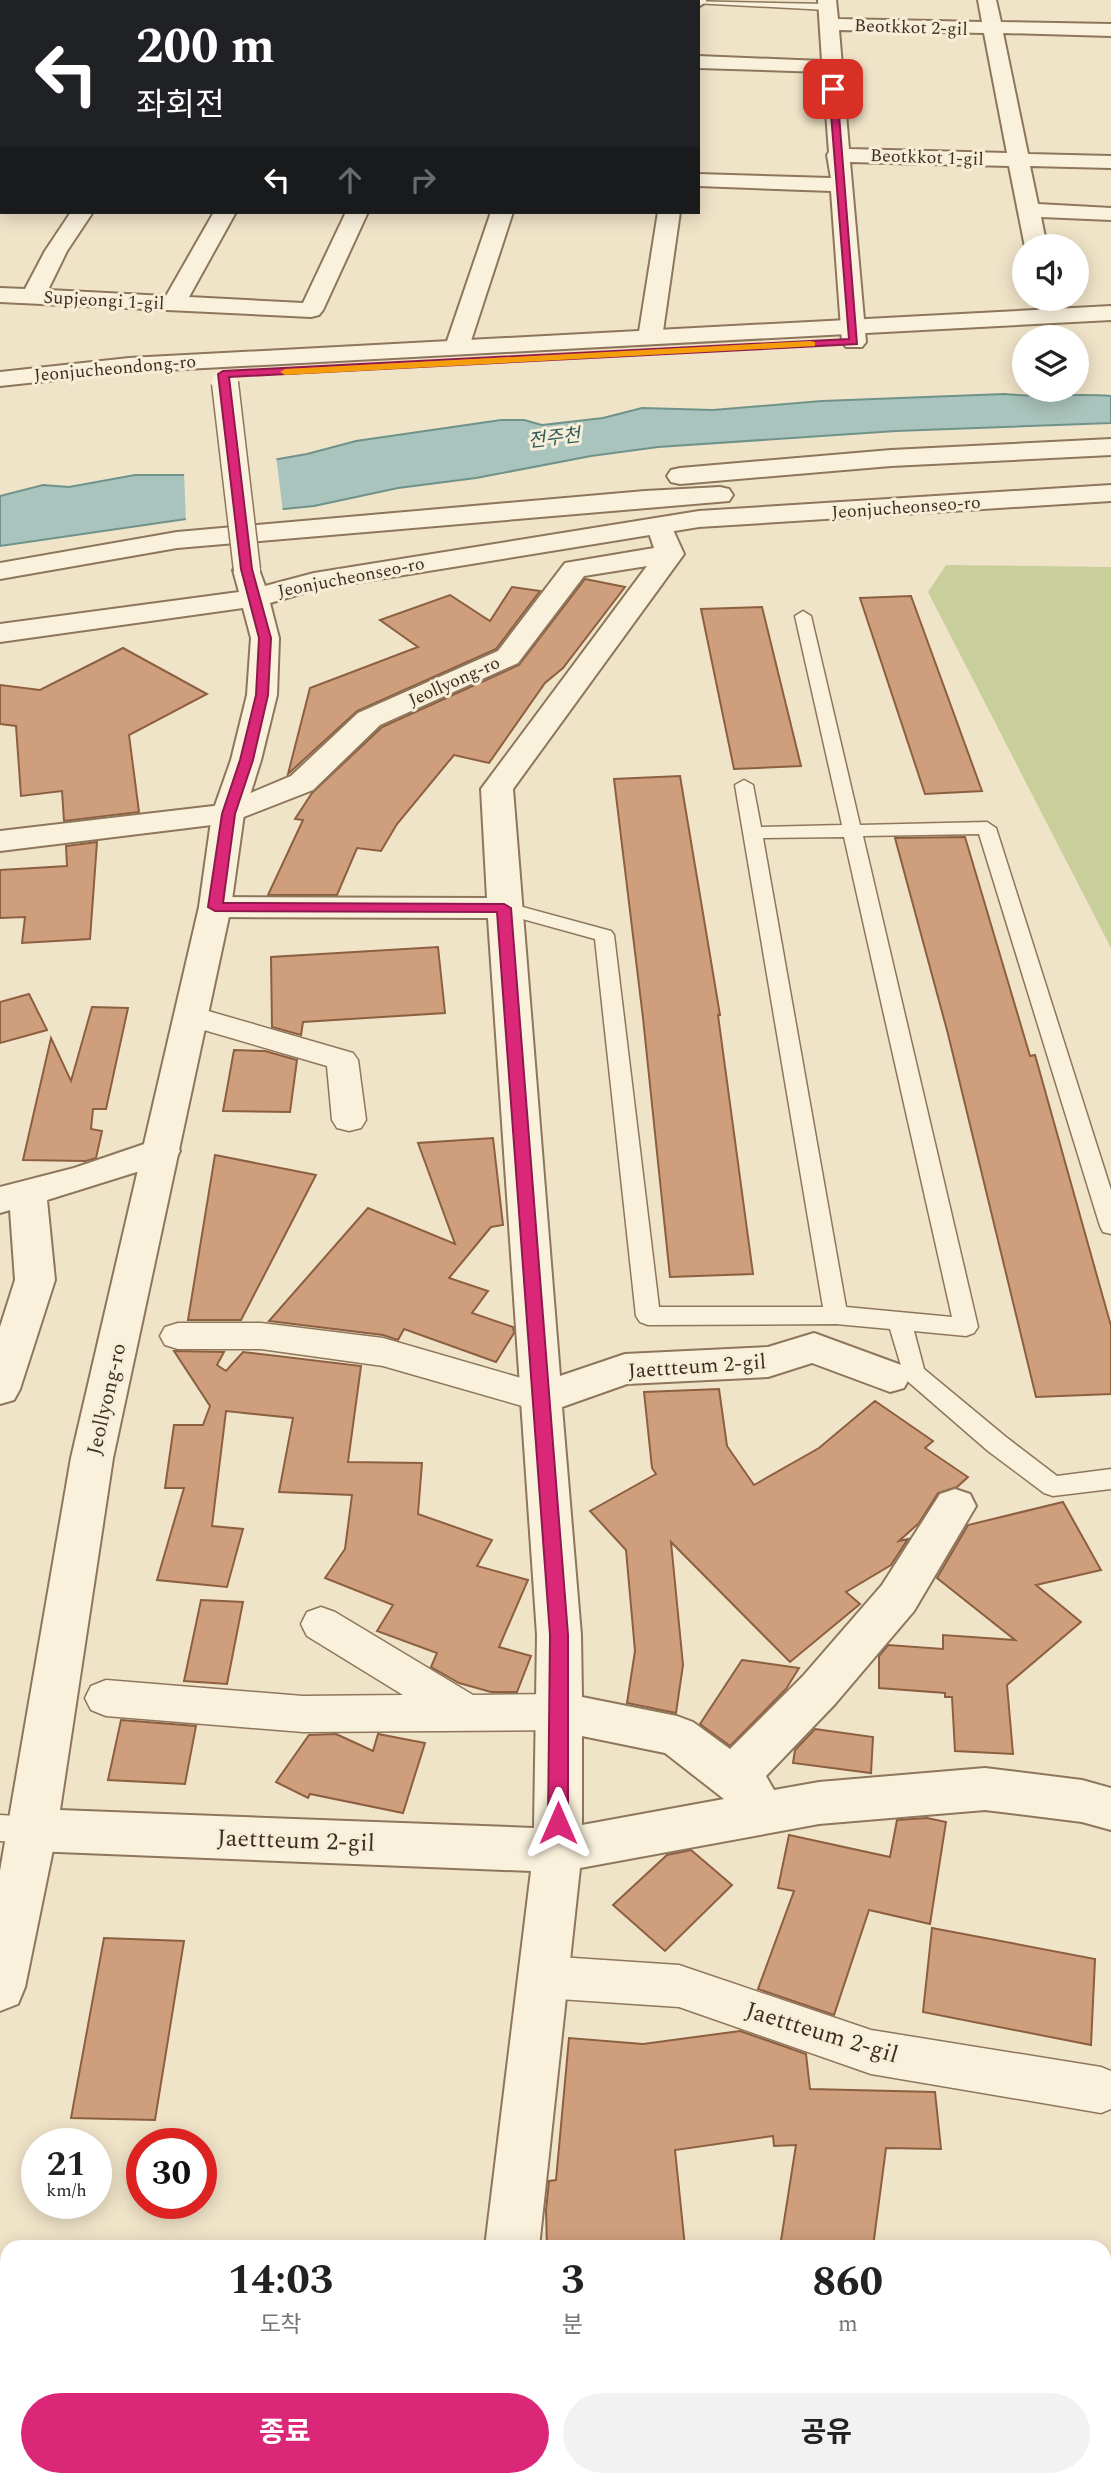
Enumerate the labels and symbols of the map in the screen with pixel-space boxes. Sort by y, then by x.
street label: Beotkkot 2-gil [854,12,968,43]
pin [803,59,863,119]
street label: Beotkkot 1-gil [870,142,984,173]
street label: Supjeongi 1-gil [43,284,165,317]
street label: Jeonjucheondong-ro [33,348,197,389]
water label: 전주천 [526,421,583,456]
street label: Jeonjucheonseo-ro [831,489,981,526]
street label: Jeonjucheonseo-ro [275,550,427,605]
street label: Jeollyong-ro [404,649,504,714]
street label: Jeollyong-ro [79,1340,135,1458]
street label: Jaettteum 2-gil [627,1346,767,1388]
position arrow [521,1786,595,1860]
street label: Jaettteum 2-gil [216,1820,375,1862]
street label: Jaettteum 2-gil [741,1993,902,2073]
speed limit sign: 30 [126,2128,217,2219]

